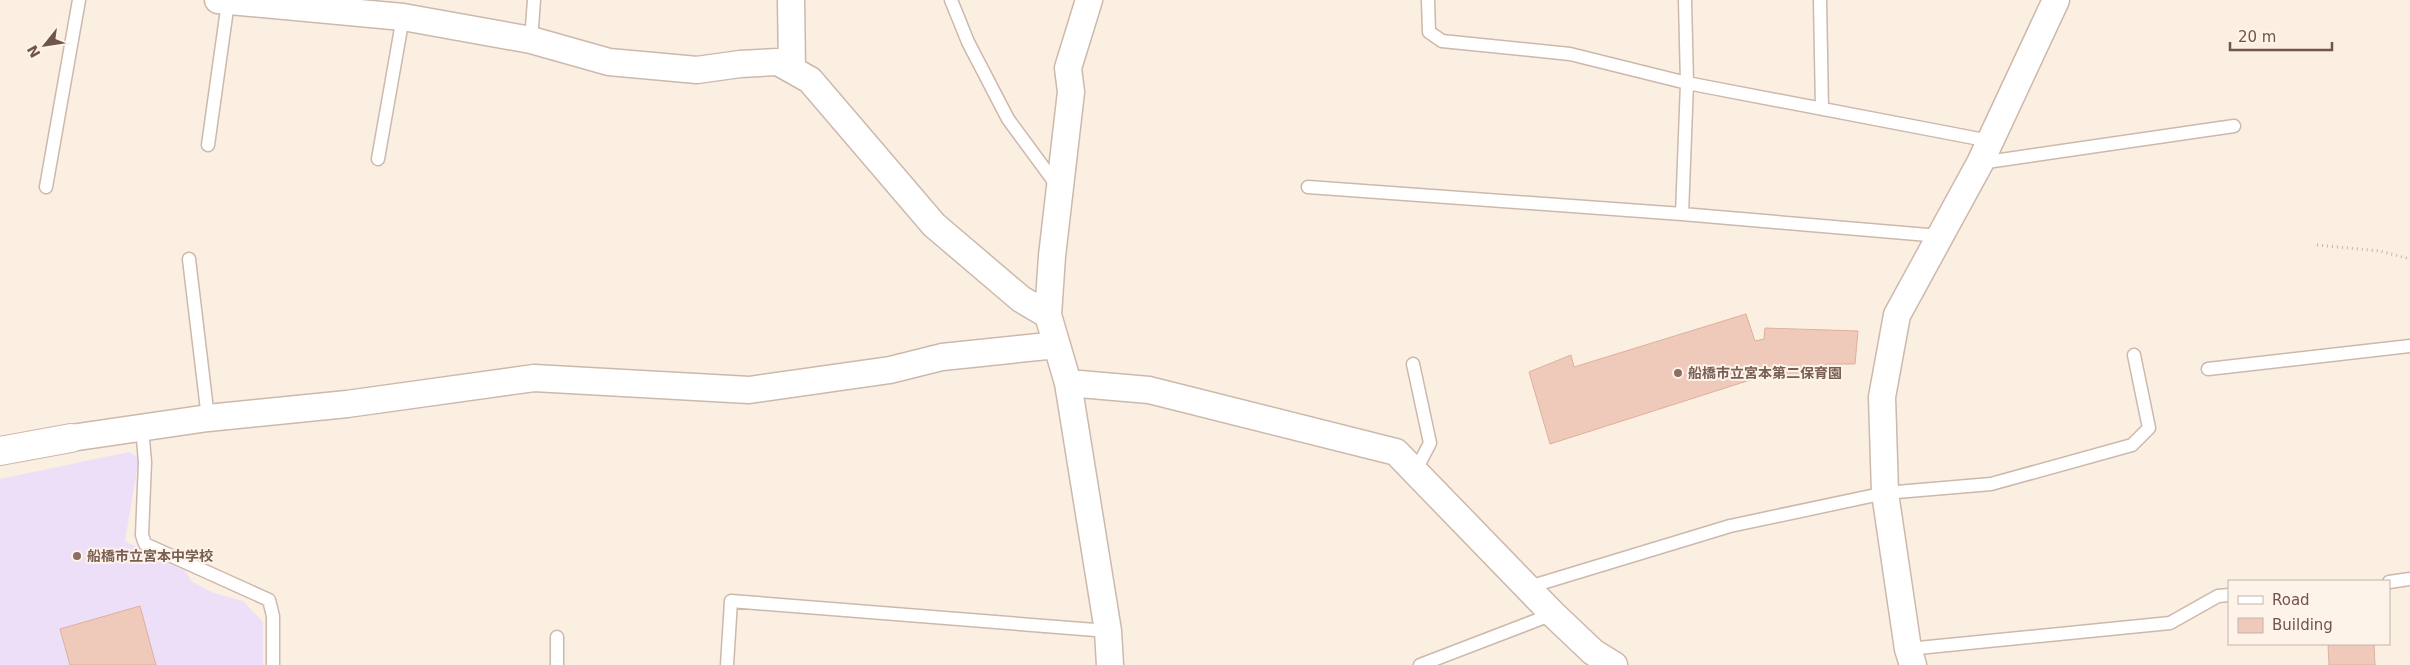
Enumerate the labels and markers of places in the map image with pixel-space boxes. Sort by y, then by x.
place label: 船橋市立宮本第二保育園 [1688,365,1842,381]
marker: 船橋市立宮本第二保育園 [1672,367,1684,379]
place label: 船橋市立宮本中学校 [87,548,213,564]
marker: 船橋市立宮本中学校 [71,550,83,562]

